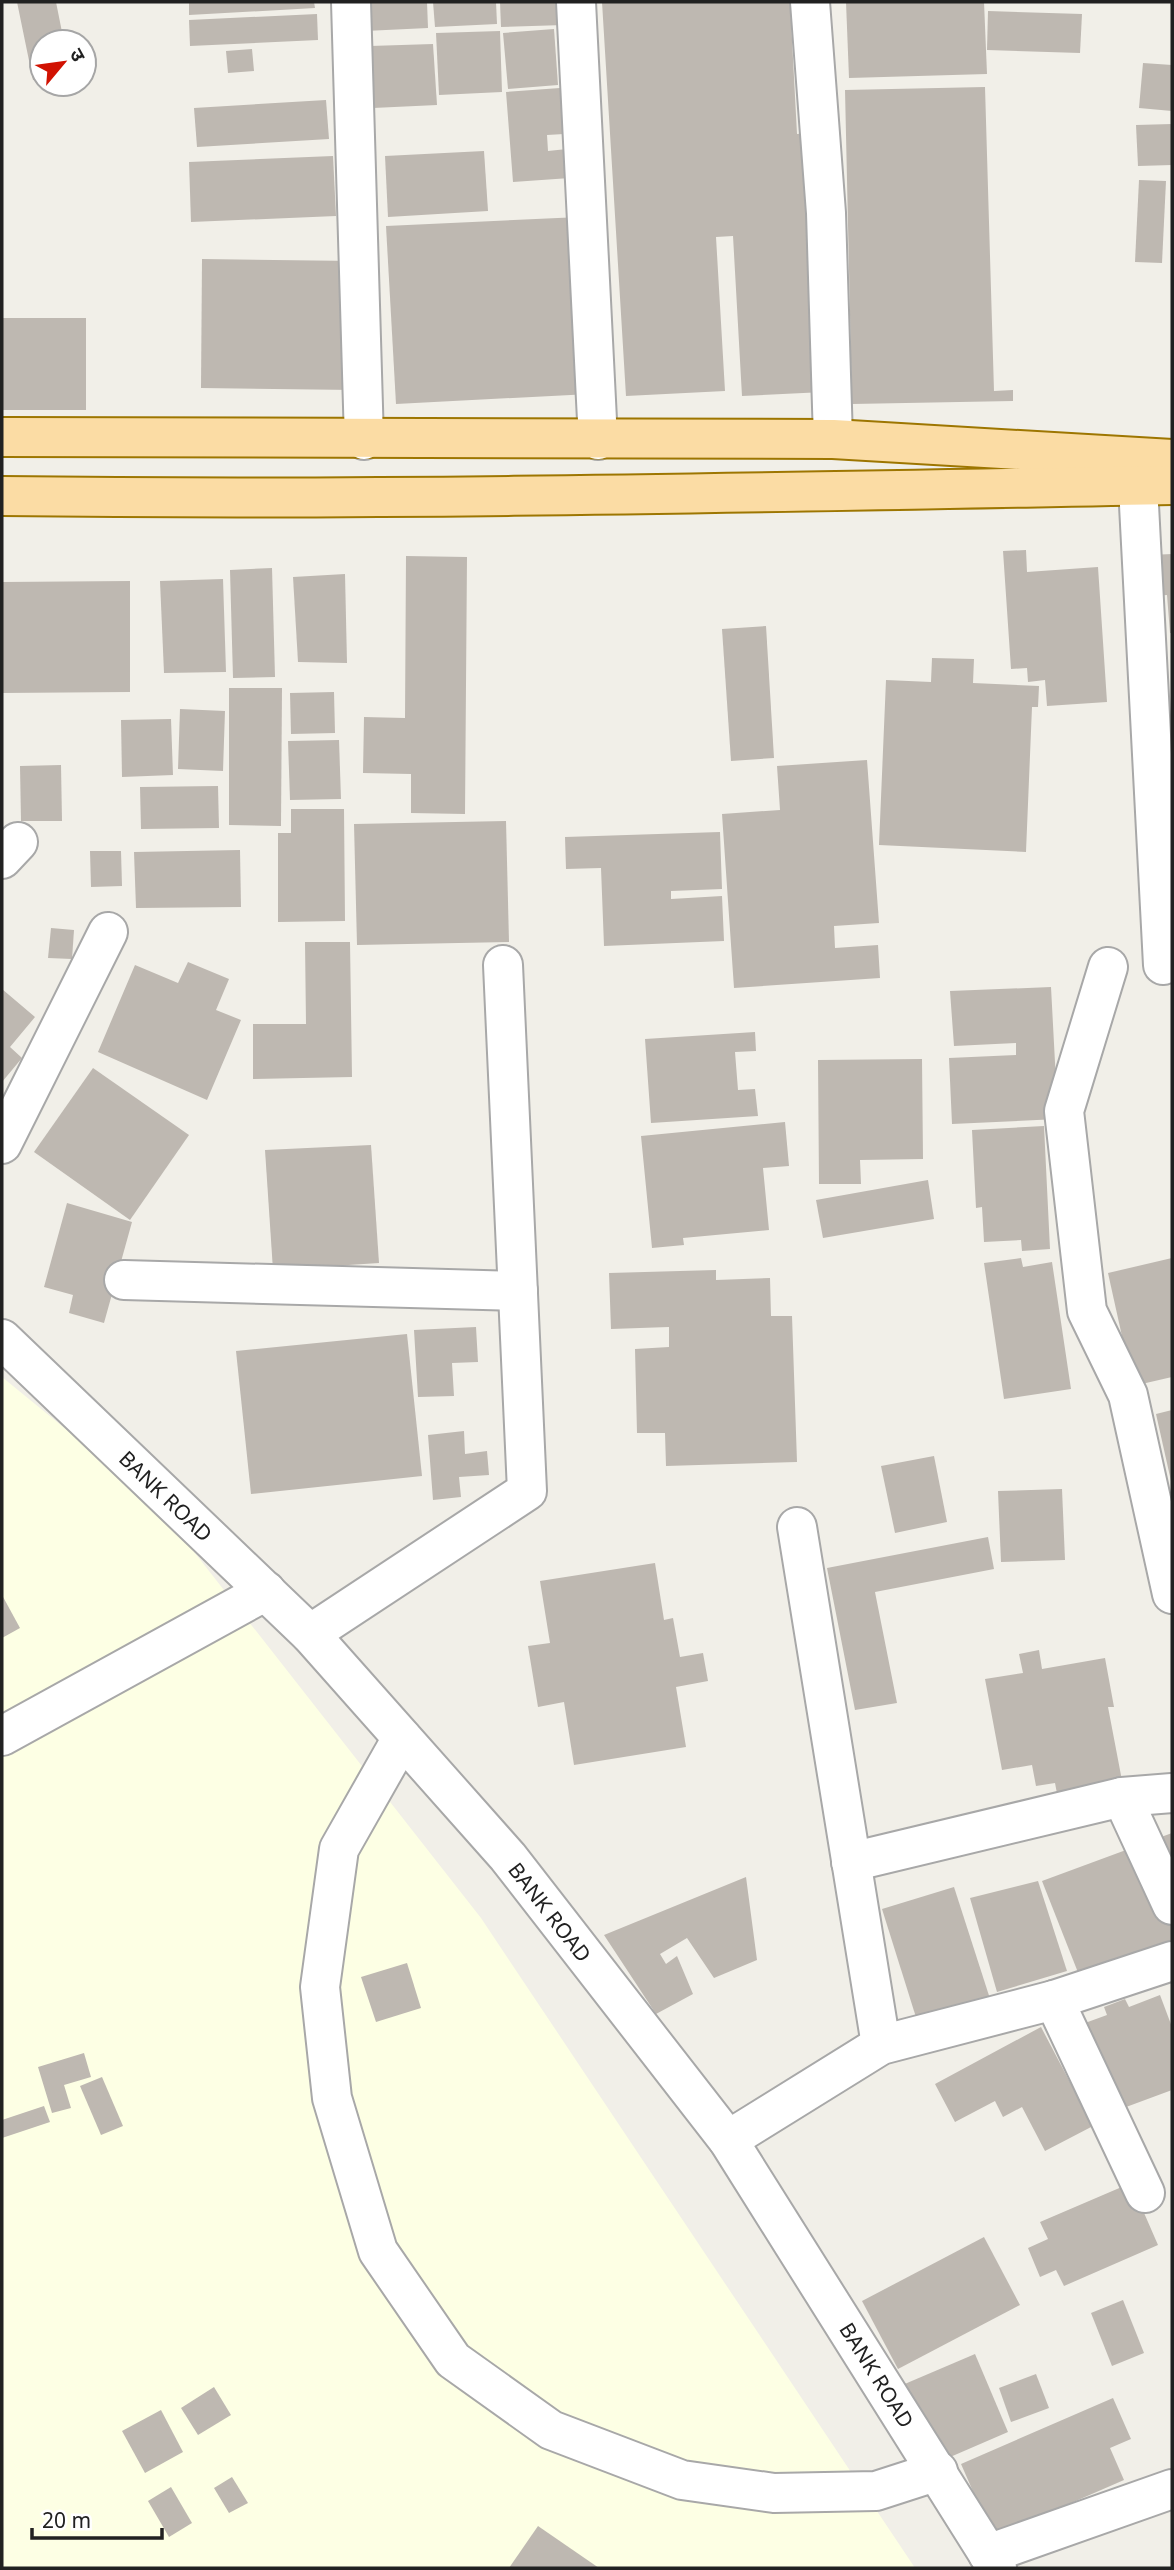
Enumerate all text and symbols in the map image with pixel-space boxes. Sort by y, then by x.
north arrow [28,28,98,98]
text: उ [64,44,92,67]
street label: BANK ROAD [113,1444,219,1548]
street label: BANK ROAD [502,1856,598,1968]
street label: BANK ROAD [834,2317,920,2433]
scale bar [32,2496,161,2540]
text: 20 m [42,2506,91,2534]

